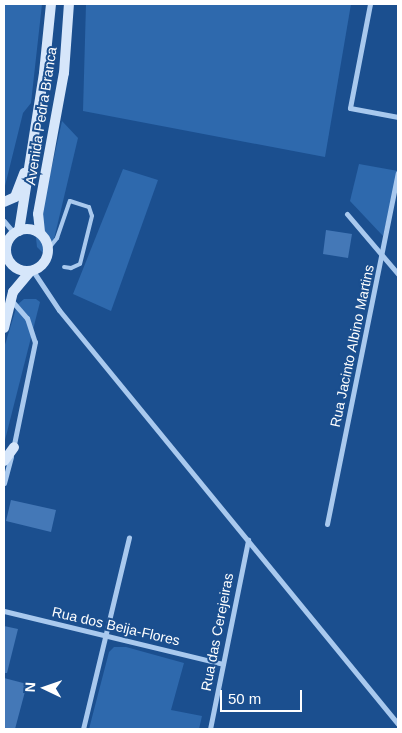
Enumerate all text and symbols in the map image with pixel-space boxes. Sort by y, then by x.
street label: Avenida Pedra Branca [22,46,60,186]
street label: Rua Jacinto Albino Martins [326,263,378,429]
street label: Rua das Cerejeiras [197,572,237,692]
street label: Rua dos Beija-Flores [50,603,182,649]
north arrow [20,663,70,713]
scale bar [222,680,304,712]
text: N [22,682,38,693]
text: 50 m [228,690,261,707]

